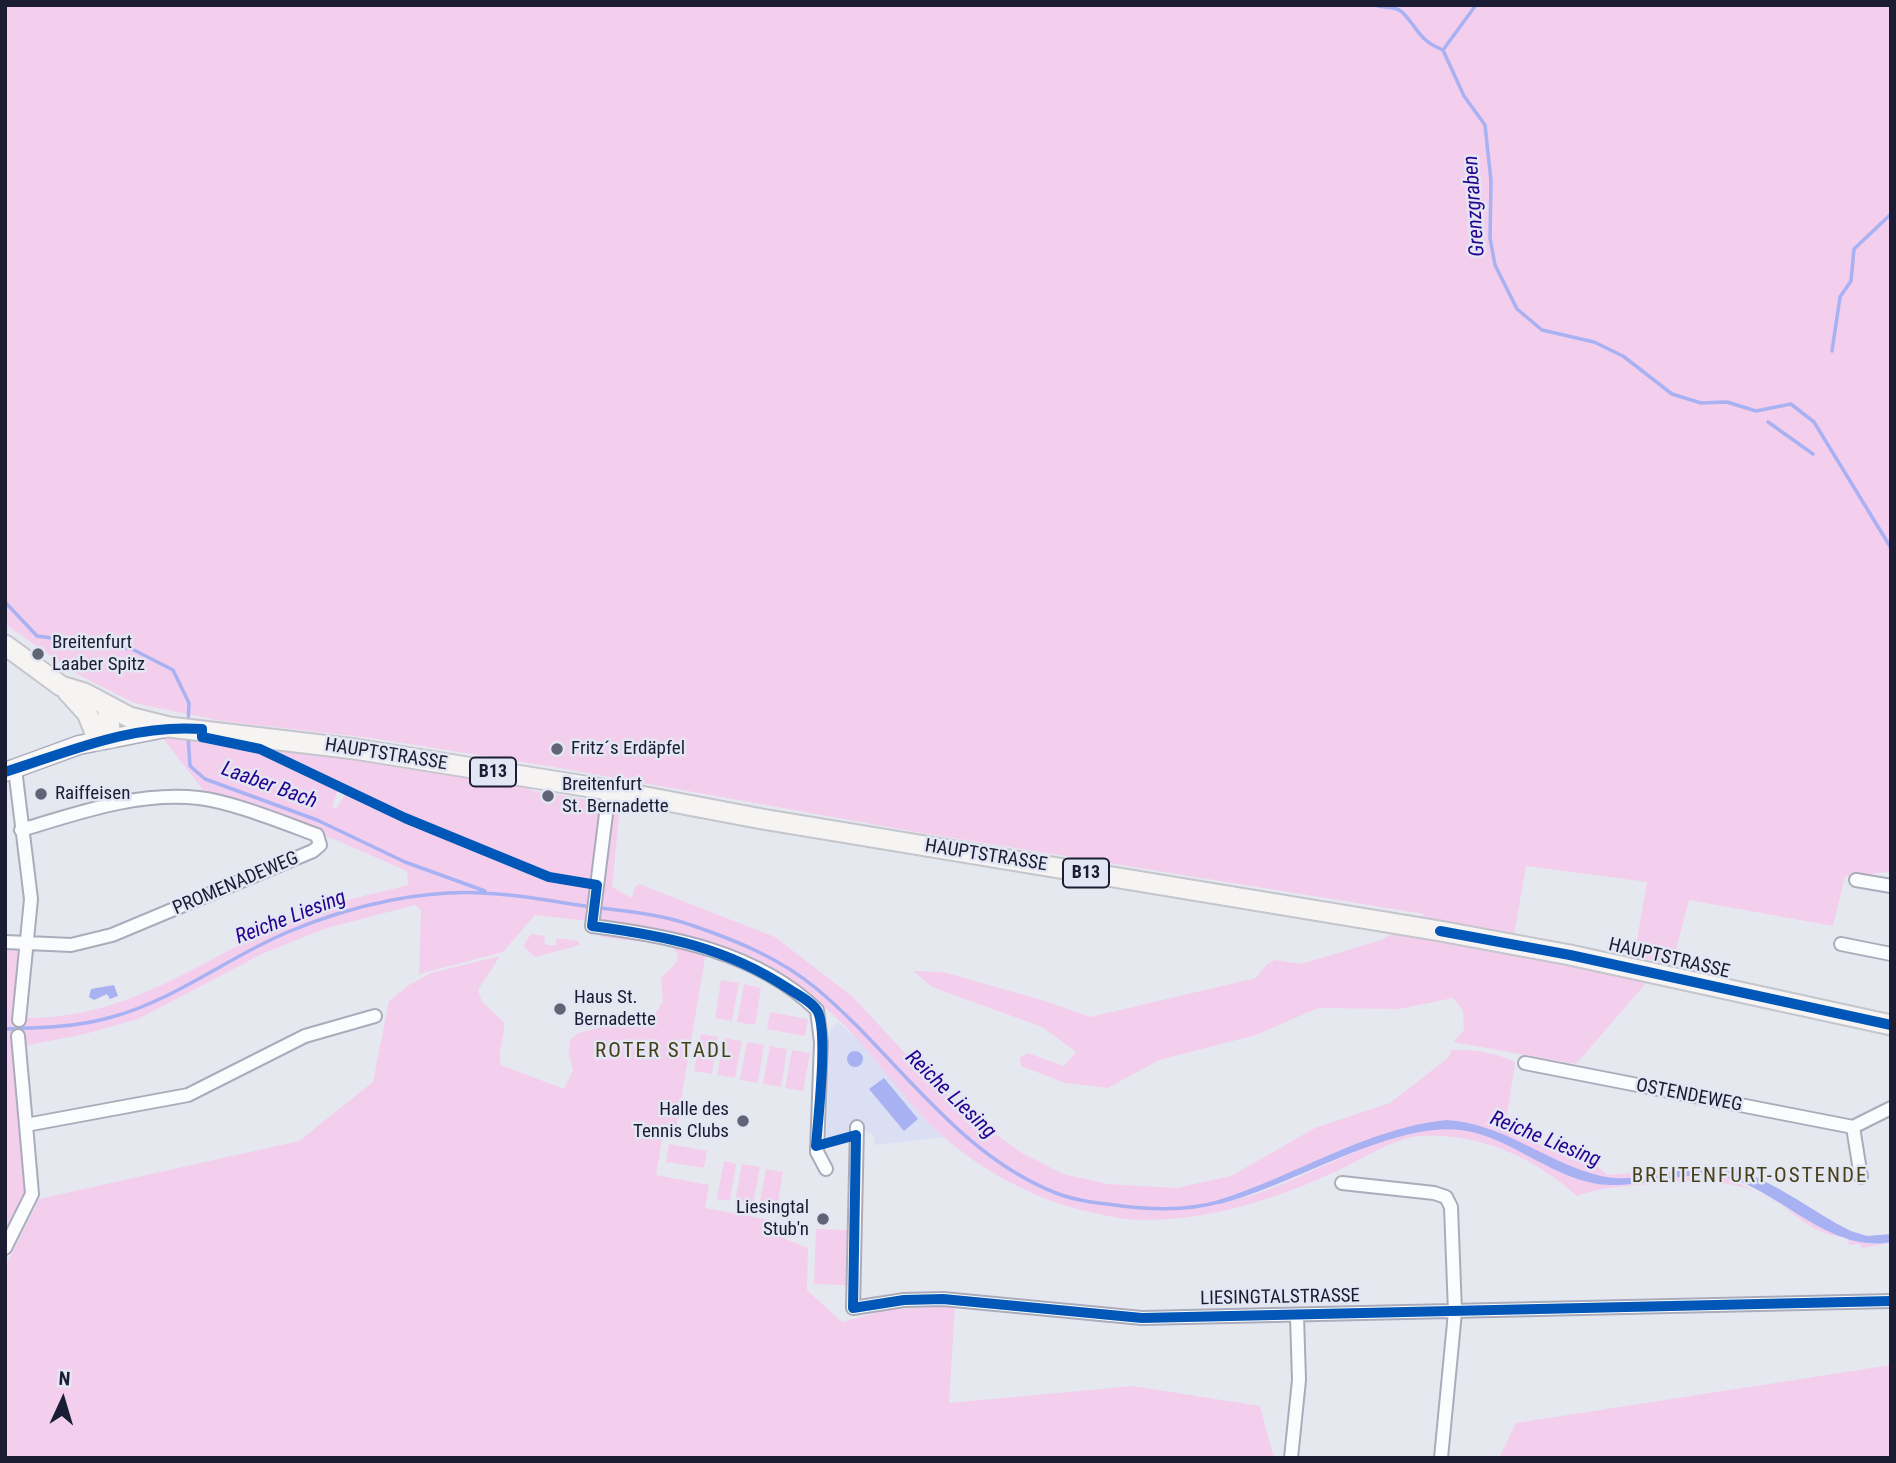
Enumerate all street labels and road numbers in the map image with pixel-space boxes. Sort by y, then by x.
street label: HAUPTSTRASSE [323,734,449,776]
road number: B13 [470,758,516,786]
street label: HAUPTSTRASSE [923,835,1049,877]
street label: PROMENADEWEG [170,847,302,921]
road number: B13 [1063,858,1109,888]
street label: HAUPTSTRASSE [1606,934,1732,984]
street label: OSTENDEWEG [1634,1075,1744,1117]
street label: LIESINGTALSTRASSE [1200,1285,1360,1311]

